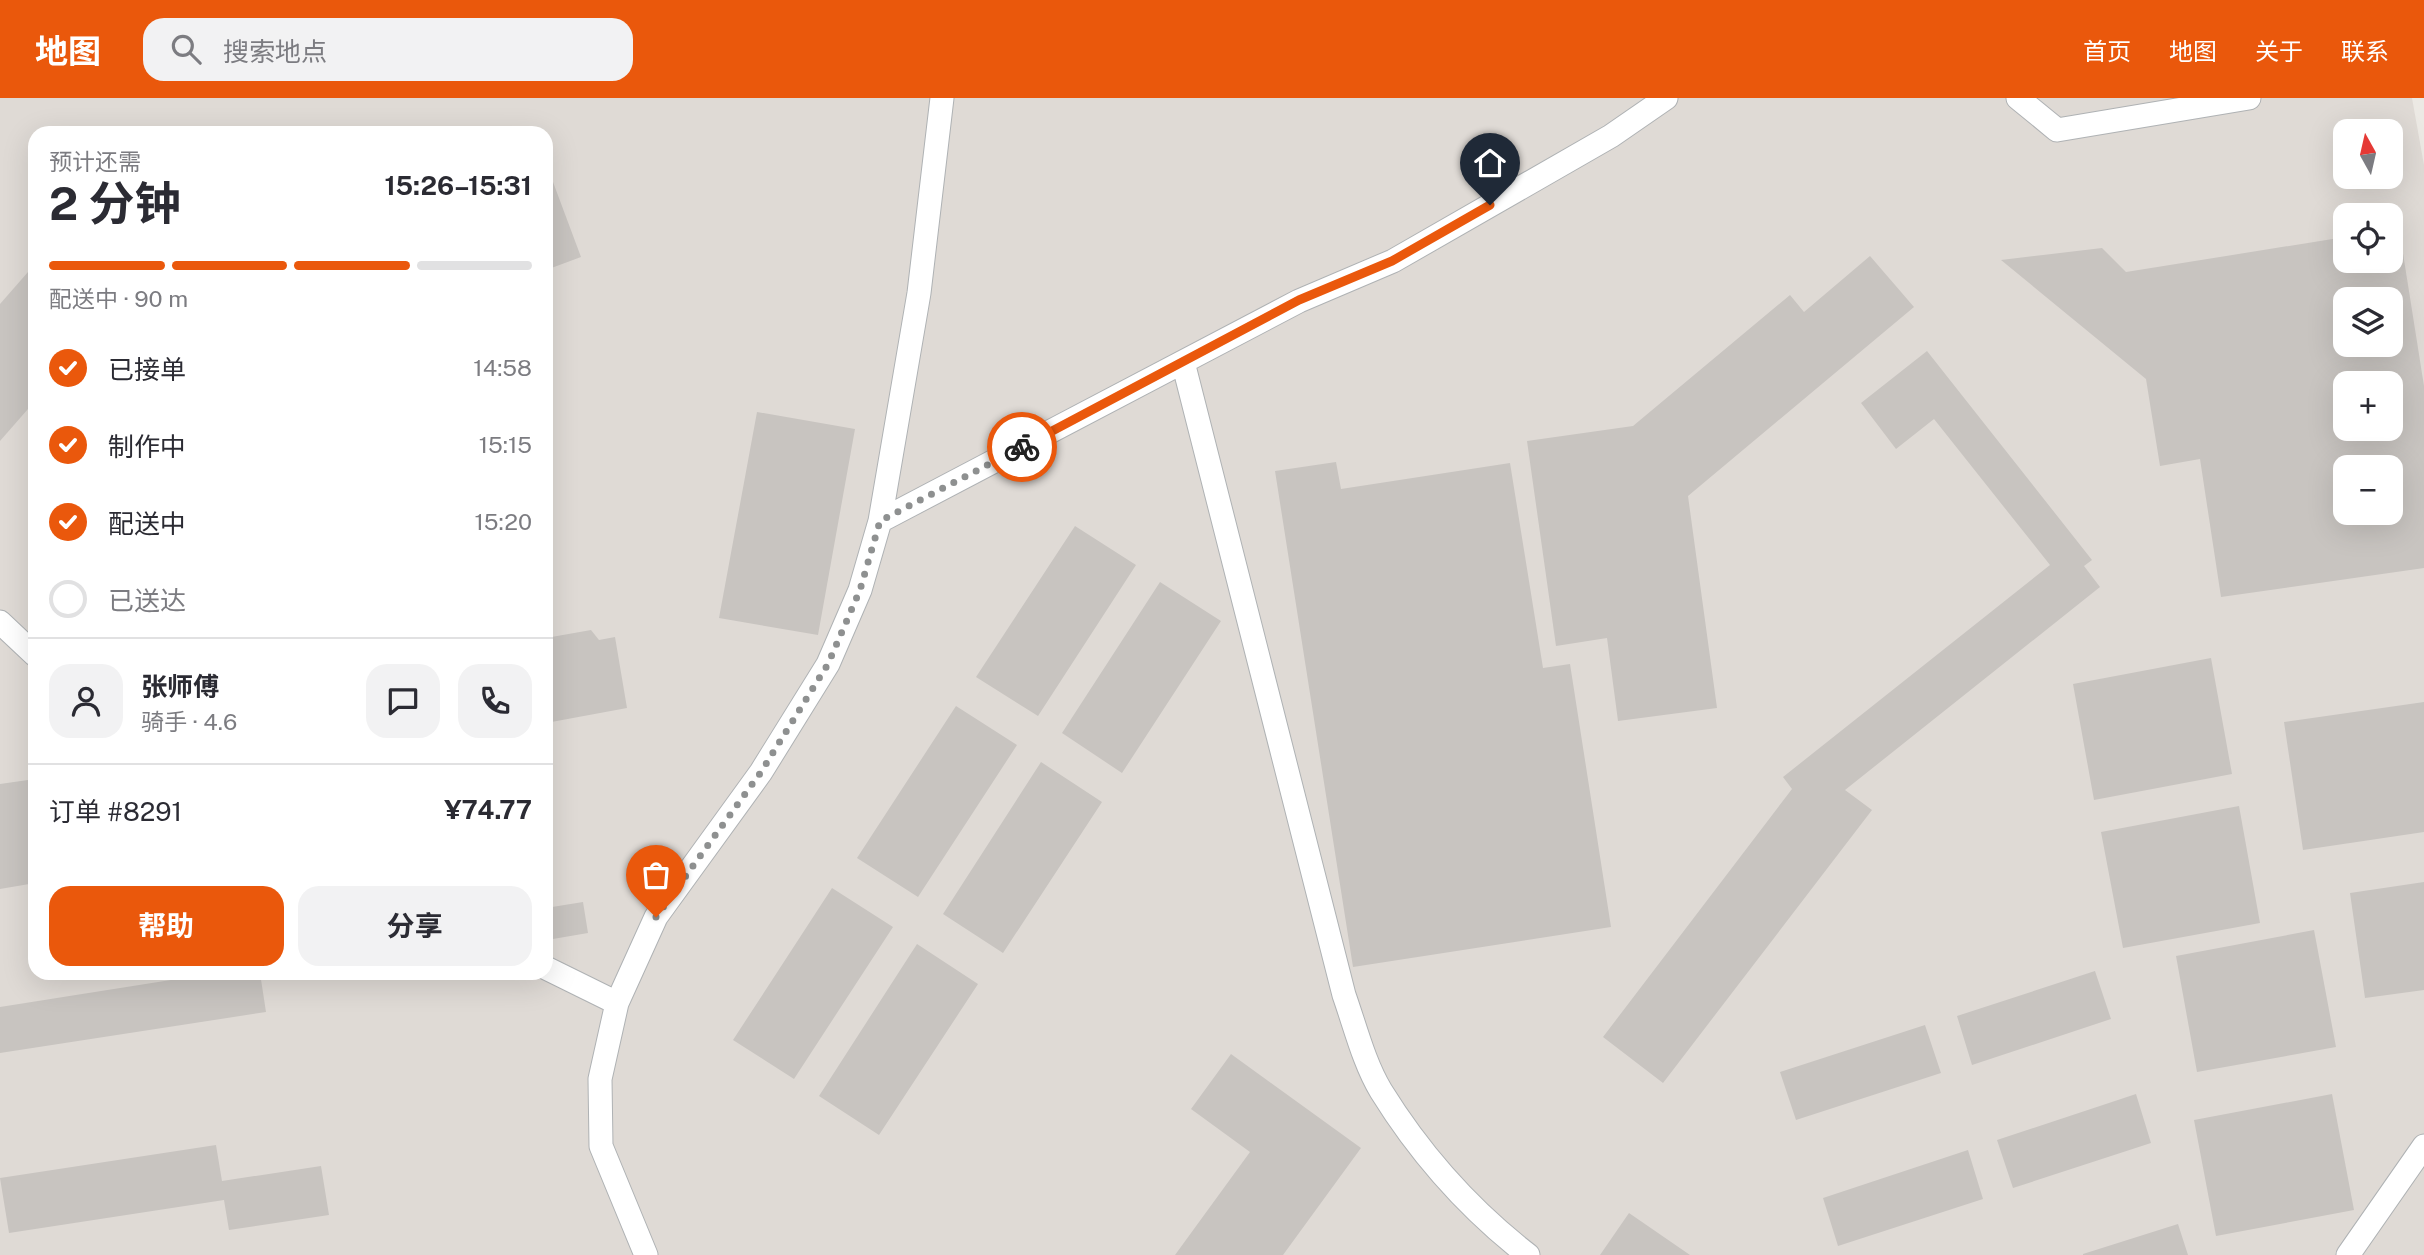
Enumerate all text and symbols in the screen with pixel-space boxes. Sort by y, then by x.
search box [143,18,633,81]
icon: search [167,30,205,68]
text: 地图 [35,32,101,70]
text: 搜索地点 [223,36,327,67]
text: 首页 [2083,37,2131,65]
text: 地图 [2169,37,2217,65]
text: 关于 [2255,37,2303,65]
text: 联系 [2341,37,2389,65]
north arrow [2333,119,2403,189]
map controls [2333,119,2403,525]
pin [1460,133,1520,205]
icon: home [1471,144,1509,182]
text: 预计还需 [49,148,141,175]
text: 15:26–15:31 [384,170,532,201]
text: 2 分钟 [49,176,181,230]
button: locate [2333,203,2403,273]
text: 配送中 · 90 m [49,285,188,312]
button: layers [2333,287,2403,357]
icon: check [49,349,87,387]
text: 已接单 [108,354,186,385]
text: 14:58 [473,354,532,381]
button: + [2333,371,2403,441]
courier [987,412,1057,482]
icon: check [49,426,87,464]
icon: bike [1003,428,1041,466]
text: 制作中 [108,431,186,462]
text: 15:15 [479,431,532,458]
button: − [2333,455,2403,525]
icon: check [49,503,87,541]
text: 配送中 [108,508,186,539]
text: 15:20 [474,508,532,535]
text: 已送达 [108,585,186,616]
button: person [49,664,123,738]
button: chat [366,664,440,738]
button: phone [458,664,532,738]
text: 张师傅 [141,671,219,702]
text: 骑手 · 4.6 [141,708,237,735]
text: ¥74.77 [444,794,532,825]
text: 订单 #8291 [49,796,182,827]
pin [626,845,686,917]
icon: bag [637,856,675,894]
button: 帮助 [49,886,284,966]
button: 分享 [298,886,532,966]

